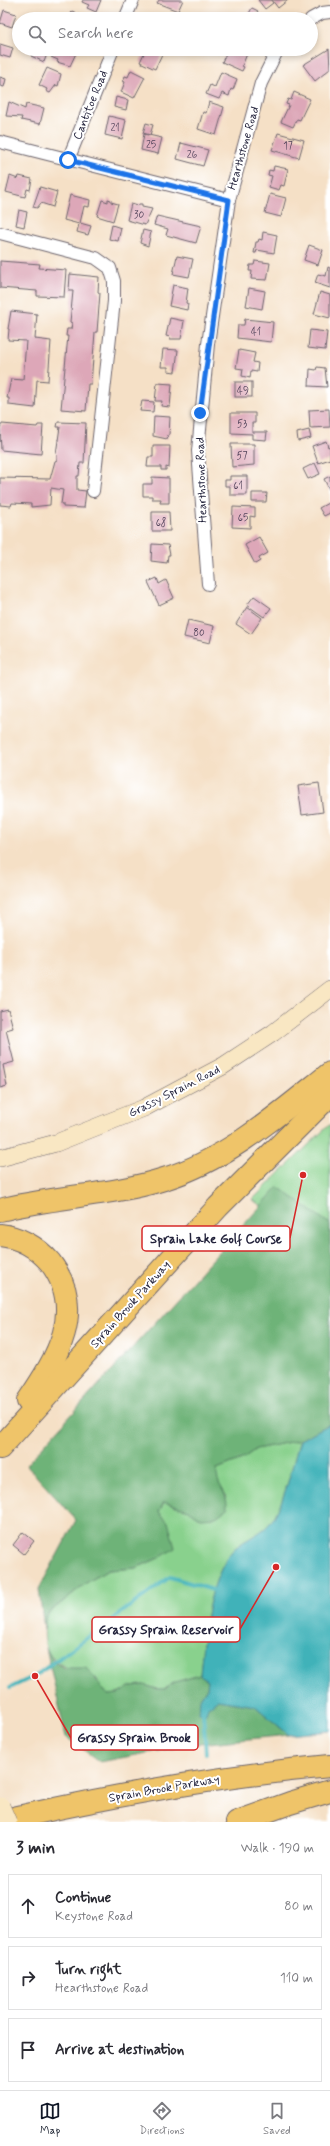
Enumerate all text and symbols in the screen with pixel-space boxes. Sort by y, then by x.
search box [12,12,318,56]
icon: search [26,23,48,45]
text: Search here [58,24,134,44]
street label: Cantitoe Road [70,68,112,142]
street label: Hearthstone Road [224,105,264,192]
house number: 21 [110,122,120,135]
house number: 25 [146,139,156,152]
house number: 17 [283,140,293,153]
house number: 26 [187,149,198,162]
route start [59,151,77,169]
house number: 30 [134,209,144,222]
house number: 41 [251,326,261,339]
house number: 49 [237,385,249,398]
route end [191,404,209,422]
house number: 53 [237,418,247,431]
street label: Hearthstone Road [193,437,211,523]
house number: 57 [236,450,248,463]
house number: 61 [233,480,243,493]
house number: 65 [238,512,248,525]
house number: 68 [156,516,166,530]
house number: 80 [193,627,205,640]
street label: Grassy Sprain Road [126,1062,223,1122]
callout: Sprain Lake Golf Course [142,1226,290,1251]
text: Sprain Lake Golf Course [150,1231,282,1248]
street label: Sprain Brook Parkway [87,1258,174,1352]
callout: Grassy Sprain Reservoir [92,1617,240,1642]
text: Grassy Sprain Reservoir [99,1622,234,1639]
callout: Grassy Sprain Brook [71,1725,198,1750]
text: Grassy Sprain Brook [77,1730,191,1747]
street label: Sprain Brook Parkway [107,1771,221,1807]
text: 3 min [16,1837,55,1859]
text: Walk · 190 m [241,1840,314,1857]
text: Continue [55,1888,111,1908]
icon: ahead [17,1895,39,1917]
text: 80 m [284,1898,313,1915]
text: Keystone Road [55,1908,133,1925]
text: Turn right [55,1960,122,1980]
icon: right [17,1967,39,1989]
text: 110 m [280,1970,313,1987]
text: Hearthstone Road [55,1980,148,1997]
icon: arrive [17,2039,39,2061]
text: Arrive at destination [55,2040,184,2060]
tab: Map [39,2100,61,2138]
tab: Directions [139,2100,185,2138]
tab: Saved [263,2100,291,2138]

